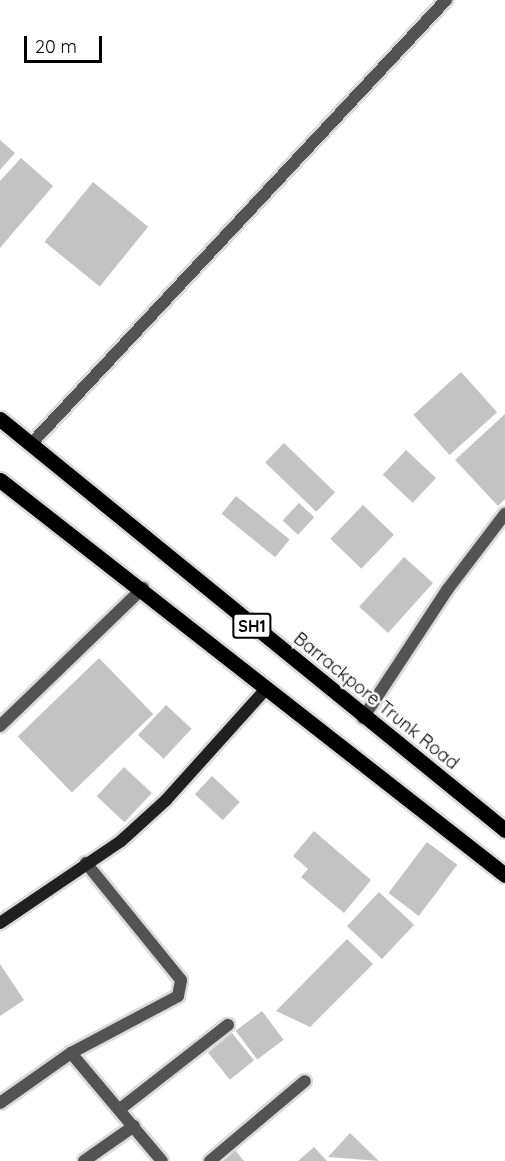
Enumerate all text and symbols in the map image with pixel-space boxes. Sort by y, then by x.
scale bar [27,24,105,62]
text: 20 m [35,35,77,58]
road number: SH1 [231,613,273,639]
street label: Barrackpore Trunk Road [289,628,463,774]

